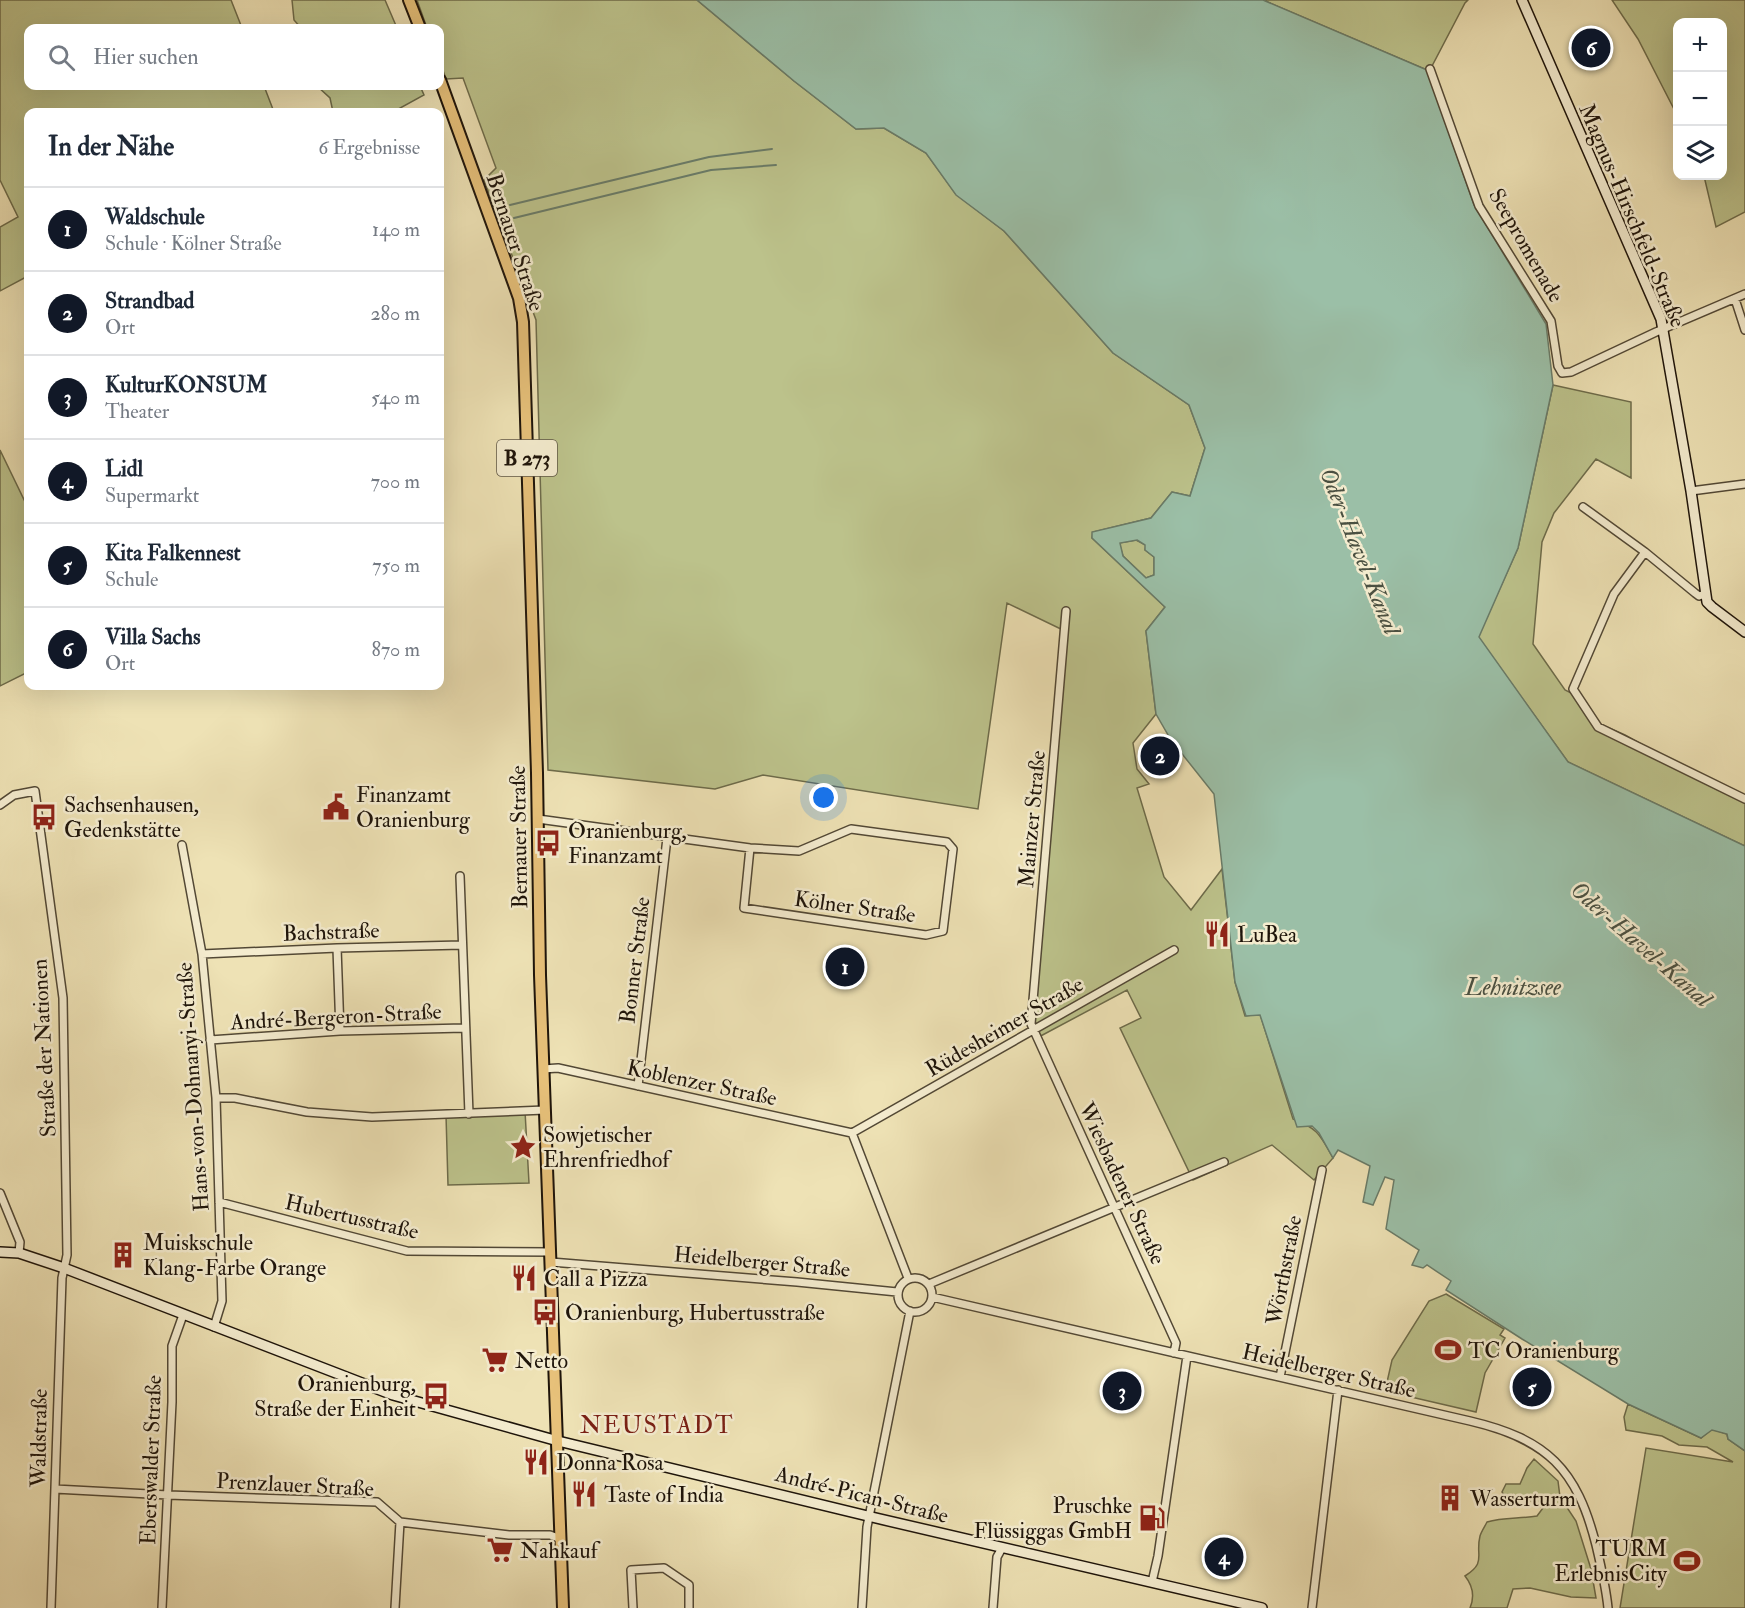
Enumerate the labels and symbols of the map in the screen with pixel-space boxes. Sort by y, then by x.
pin: 6 [1572,26,1610,70]
street label: Magnus-Hirschfeld-Straße [1572,99,1692,331]
street label: Bernauer Straße [480,170,551,315]
street label: Seepromenade [1481,184,1570,308]
road number: B 273 [497,440,557,476]
water label: Oder-Havel-Kanal [1312,463,1408,641]
pin: 2 [1140,734,1180,778]
street label: Mainzer Straße [1012,749,1052,889]
street label: Bernauer Straße [504,765,534,909]
place label: Finanzamt Oranienburg [356,781,471,834]
your location [809,783,838,812]
place label: Sachsenhausen, Gedenkstätte [64,791,199,844]
public building icon: Finanzamt Oranienburg [321,792,351,822]
bus stop icon: Sachsenhausen, Gedenkstätte [29,802,59,832]
place label: Oranienburg, Finanzamt [568,817,687,870]
bus stop icon: Oranienburg, Finanzamt [533,828,563,858]
water label: Oder-Havel-Kanal [1564,874,1720,1016]
street label: Kölner Straße [792,885,917,929]
street label: Bonner Straße [613,895,657,1025]
street label: Bachstraße [282,916,380,948]
restaurant icon: LuBea [1202,919,1232,949]
place label: LuBea [1237,921,1298,949]
pin: 1 [826,944,864,990]
street label: Straße der Nationen [25,958,63,1138]
street label: Hans-von-Dohnanyi-Straße [170,961,216,1212]
street label: Rüdesheimer Straße [921,970,1088,1083]
water label: Lehnitzsee [1464,972,1562,1003]
street label: André-Bergeron-Straße [229,997,442,1037]
street label: Koblenzer Straße [624,1053,779,1113]
street label: Wiesbadener Straße [1072,1097,1172,1269]
place label: Sowjetischer Ehrenfriedhof [543,1121,672,1174]
place icon: Sowjetischer Ehrenfriedhof [508,1132,538,1162]
street label: Hubertusstraße [282,1188,421,1246]
street label: Wörthstraße [1259,1213,1308,1328]
place label: Muiskschule Klang-Farbe Orange [143,1229,326,1282]
building icon: Muiskschule Klang-Farbe Orange [108,1240,138,1270]
street label: Heidelberger Straße [673,1240,851,1284]
restaurant icon: Call a Pizza [509,1263,539,1293]
place label: Call a Pizza [544,1265,649,1293]
bus stop icon: Oranienburg, Hubertusstraße [530,1297,560,1327]
place label: Oranienburg, Hubertusstraße [565,1299,825,1327]
sports icon: TC Oranienburg [1433,1335,1463,1365]
street label: Heidelberger Straße [1239,1337,1418,1405]
place label: TC Oranienburg [1468,1337,1620,1365]
supermarket icon: Netto [480,1345,510,1375]
place label: Netto [515,1347,568,1375]
pin: 5 [1512,1364,1552,1410]
pin: 3 [1102,1368,1142,1414]
place label: Oranienburg, Straße der Einheit [254,1370,416,1423]
street label: Eberswalder Straße [134,1375,168,1546]
bus stop icon: Oranienburg, Straße der Einheit [421,1381,451,1411]
street label: Waldstraße [24,1388,54,1489]
district label: NEUSTADT [580,1410,734,1441]
restaurant icon: Donna Rosa [521,1447,551,1477]
place label: Donna Rosa [556,1449,665,1477]
street label: André-Pican-Straße [771,1460,951,1530]
street label: Prenzlauer Straße [215,1467,374,1503]
restaurant icon: Taste of India [569,1479,599,1509]
place label: Taste of India [604,1481,725,1509]
building icon: Wasserturm [1435,1483,1465,1513]
place label: Wasserturm [1469,1485,1576,1513]
place label: Pruschke Flüssiggas GmbH [974,1492,1132,1545]
fuel station icon: Pruschke Flüssiggas GmbH [1137,1503,1167,1533]
pin: 4 [1204,1534,1244,1580]
supermarket icon: Nahkauf [485,1535,515,1565]
place label: TURM ErlebnisCity [1554,1535,1667,1588]
place label: Nahkauf [520,1537,601,1565]
sports icon: TURM ErlebnisCity [1672,1546,1702,1576]

